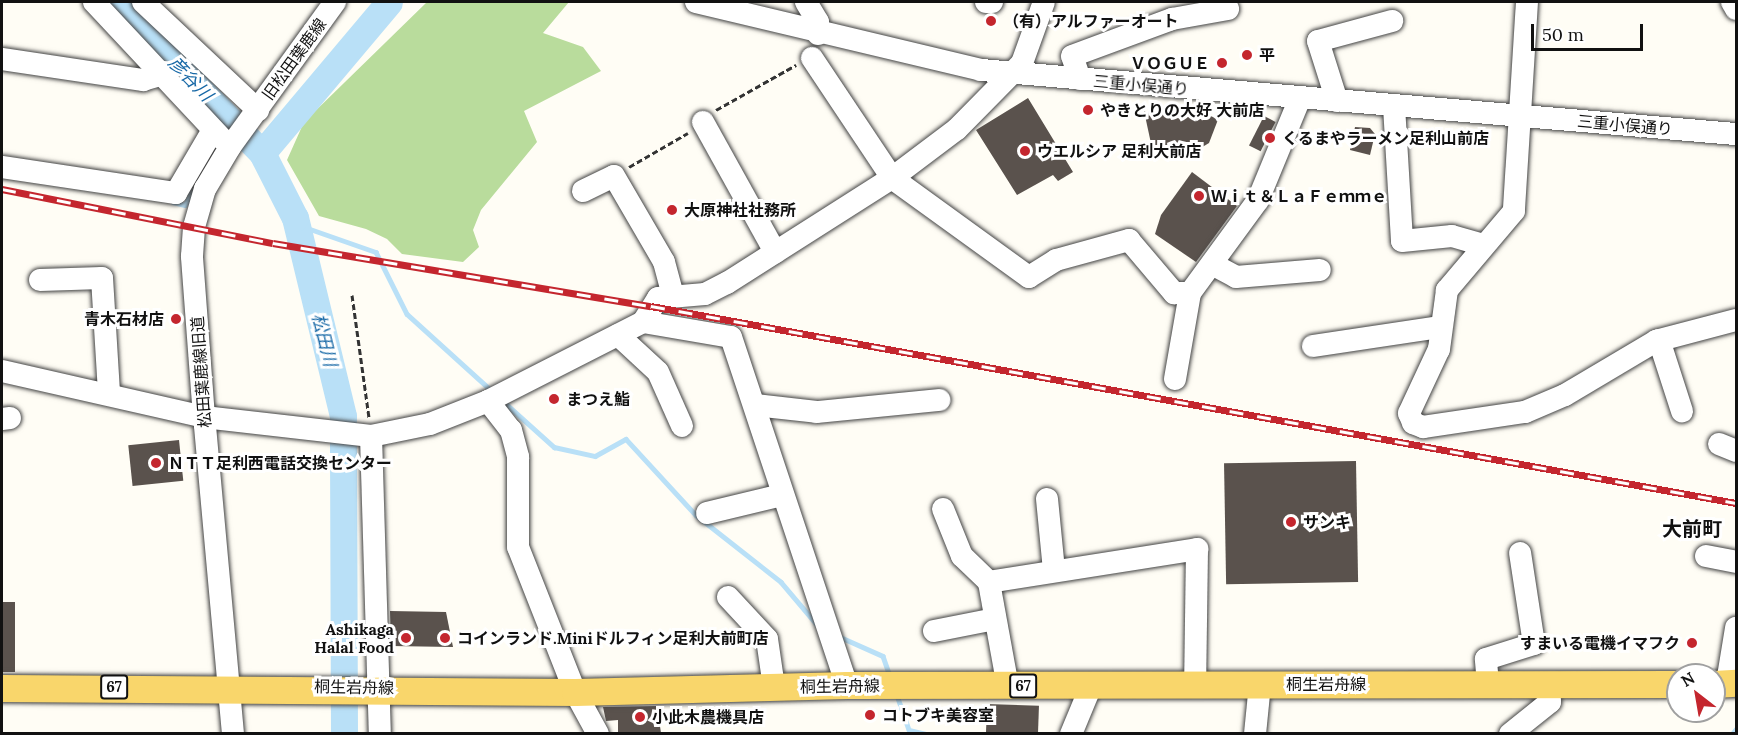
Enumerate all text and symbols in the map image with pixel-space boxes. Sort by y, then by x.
place label: （有）アルファーオート [1003,11,1179,31]
scale bar [1534,12,1646,50]
marker: （有）アルファーオート [984,14,998,28]
street label: 旧松田葉鹿線 [258,15,330,103]
text: 50 m [1542,23,1584,46]
place label: 平 [1259,45,1275,65]
marker: 平 [1240,48,1254,62]
water label: 彦谷川 [163,52,217,106]
place label: ＶＯＧＵＥ [1130,53,1210,73]
marker: ＶＯＧＵＥ [1215,56,1229,70]
street label: 三重小俣通り [1092,71,1190,99]
place label: やきとりの大好 大前店 [1100,100,1264,120]
marker: やきとりの大好 大前店 [1081,103,1095,117]
street label: 三重小俣通り [1576,111,1674,139]
place label: くるまやラーメン足利山前店 [1282,128,1490,148]
marker: くるまやラーメン足利山前店 [1263,131,1277,145]
place label: ウエルシア 足利大前店 [1037,141,1201,161]
marker: ウエルシア 足利大前店 [1018,144,1032,158]
place label: Ｗｉｔ＆ＬａＦｅｍｍｅ [1211,186,1387,206]
marker: Ｗｉｔ＆ＬａＦｅｍｍｅ [1192,189,1206,203]
place label: 大原神社社務所 [684,200,796,220]
marker: 大原神社社務所 [665,203,679,217]
place label: 青木石材店 [84,309,164,329]
water label: 松田川 [307,311,341,369]
marker: 青木石材店 [169,312,183,326]
street label: 松田葉鹿線旧道 [188,315,214,429]
place label: まつえ鮨 [566,389,630,409]
marker: まつえ鮨 [547,392,561,406]
place label: ＮＴＴ足利西電話交換センター [168,453,392,473]
marker: ＮＴＴ足利西電話交換センター [149,456,163,470]
place label: サンキ [1303,512,1351,532]
marker: サンキ [1284,515,1298,529]
district label: 大前町 [1662,516,1722,540]
place label: Ashikaga Halal Food [314,619,394,657]
place label: コインランド.Miniドルフィン足利大前町店 [457,628,769,648]
marker: Ashikaga Halal Food [399,631,413,645]
marker: コインランド.Miniドルフィン足利大前町店 [438,631,452,645]
place label: すまいる電機イマフク [1520,633,1680,653]
marker: すまいる電機イマフク [1685,636,1699,650]
north arrow [1666,663,1726,723]
text: N [1677,668,1698,691]
road number: 67 [1008,674,1038,698]
street label: 桐生岩舟線 [1286,674,1366,694]
road number: 67 [99,675,129,699]
street label: 桐生岩舟線 [800,676,880,696]
street label: 桐生岩舟線 [314,677,394,697]
place label: コトブキ美容室 [882,705,994,725]
place label: 小此木農機具店 [652,707,764,727]
marker: コトブキ美容室 [863,708,877,722]
marker: 小此木農機具店 [633,710,647,724]

